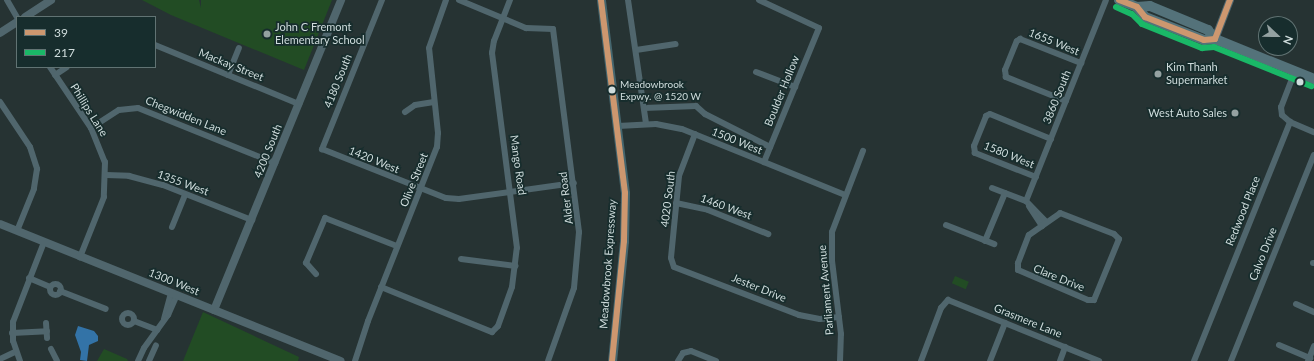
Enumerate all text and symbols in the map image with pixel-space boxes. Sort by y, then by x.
legend [16,16,156,68]
north arrow [1258,16,1298,56]
place label: John C Fremont Elementary School [275,21,365,47]
text: 39 [54,25,68,40]
street label: 1655 West [1027,26,1081,58]
marker: John C Fremont Elementary School [262,29,272,39]
text: N [1281,34,1296,47]
text: 217 [54,45,75,60]
street label: Mackay Street [196,46,266,84]
street label: 4180 South [321,52,355,110]
street label: Boulder Hollow [762,54,802,128]
place label: Kim Thanh Supermarket [1166,61,1227,87]
street label: 3860 South [1040,68,1074,126]
marker: Kim Thanh Supermarket [1153,69,1163,79]
unlabelled marker [1295,77,1305,87]
place label: Meadowbrook Expwy. @ 1520 W [620,78,701,102]
street label: Phillips Lane [68,81,110,139]
marker: Meadowbrook Expwy. @ 1520 W [607,85,617,95]
street label: Chegwidden Lane [143,94,229,138]
place label: West Auto Sales [1148,106,1227,120]
marker: West Auto Sales [1230,108,1240,118]
street label: 4200 South [251,122,285,180]
street label: 1500 West [710,125,764,157]
street label: Mango Road [507,134,529,196]
street label: 1580 West [982,139,1036,171]
street label: 1420 West [347,144,401,176]
street label: Olive Street [397,151,431,209]
street label: 1355 West [156,168,210,198]
street label: 4020 South [658,170,678,228]
street label: Alder Road [556,171,576,225]
street label: Redwood Place [1223,174,1263,248]
street label: 1460 West [699,192,753,222]
street label: Meadowbrook Expressway [597,199,619,329]
street label: Calvo Drive [1246,225,1280,283]
street label: Parliament Avenue [815,244,837,336]
street label: Clare Drive [1031,262,1087,294]
street label: 1300 West [147,266,201,298]
street label: Jester Drive [730,271,788,305]
street label: Grasmere Lane [992,301,1064,341]

